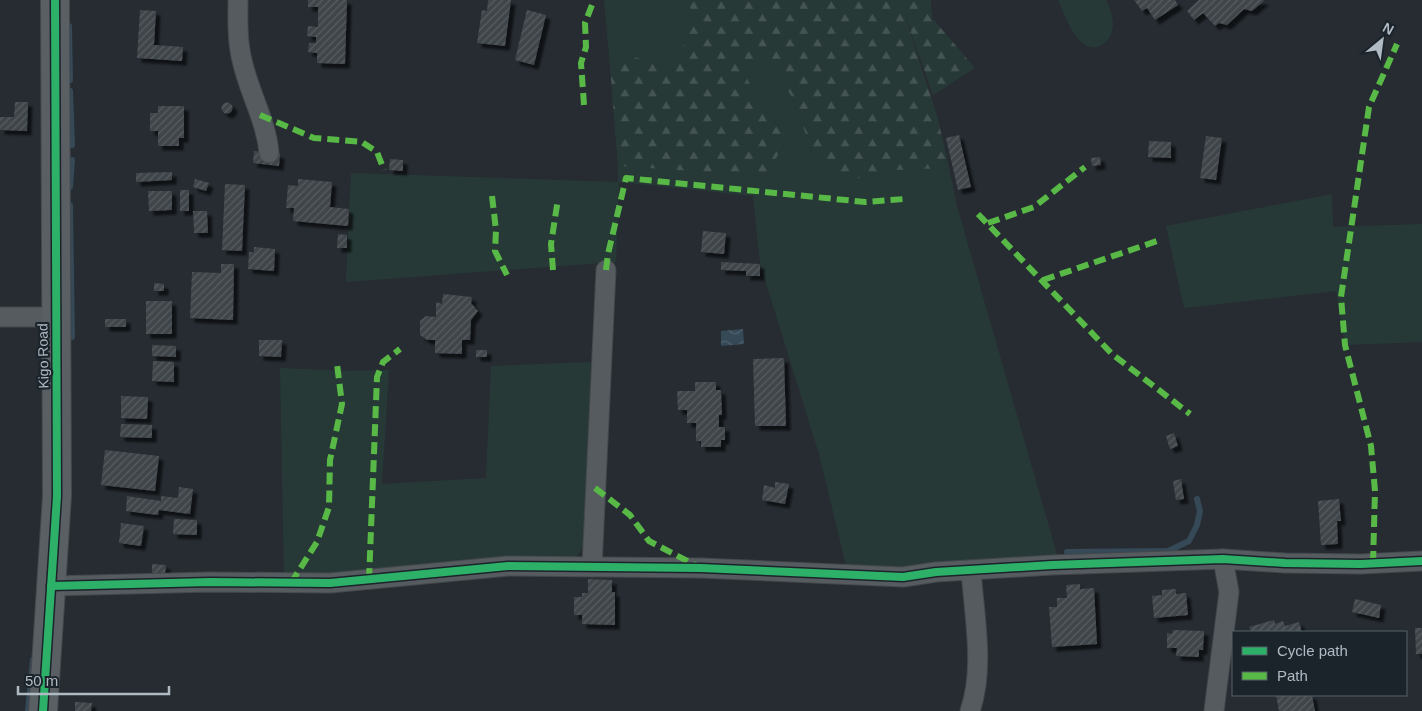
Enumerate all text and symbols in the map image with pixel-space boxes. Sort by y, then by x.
north arrow [1357,15,1407,65]
text: N [1380,19,1397,38]
street label: Kigo Road [34,323,52,389]
legend [1232,631,1407,696]
text: Cycle path [1277,642,1348,659]
scale bar [18,664,169,696]
text: Path [1277,667,1308,684]
text: 50 m [25,672,58,689]

